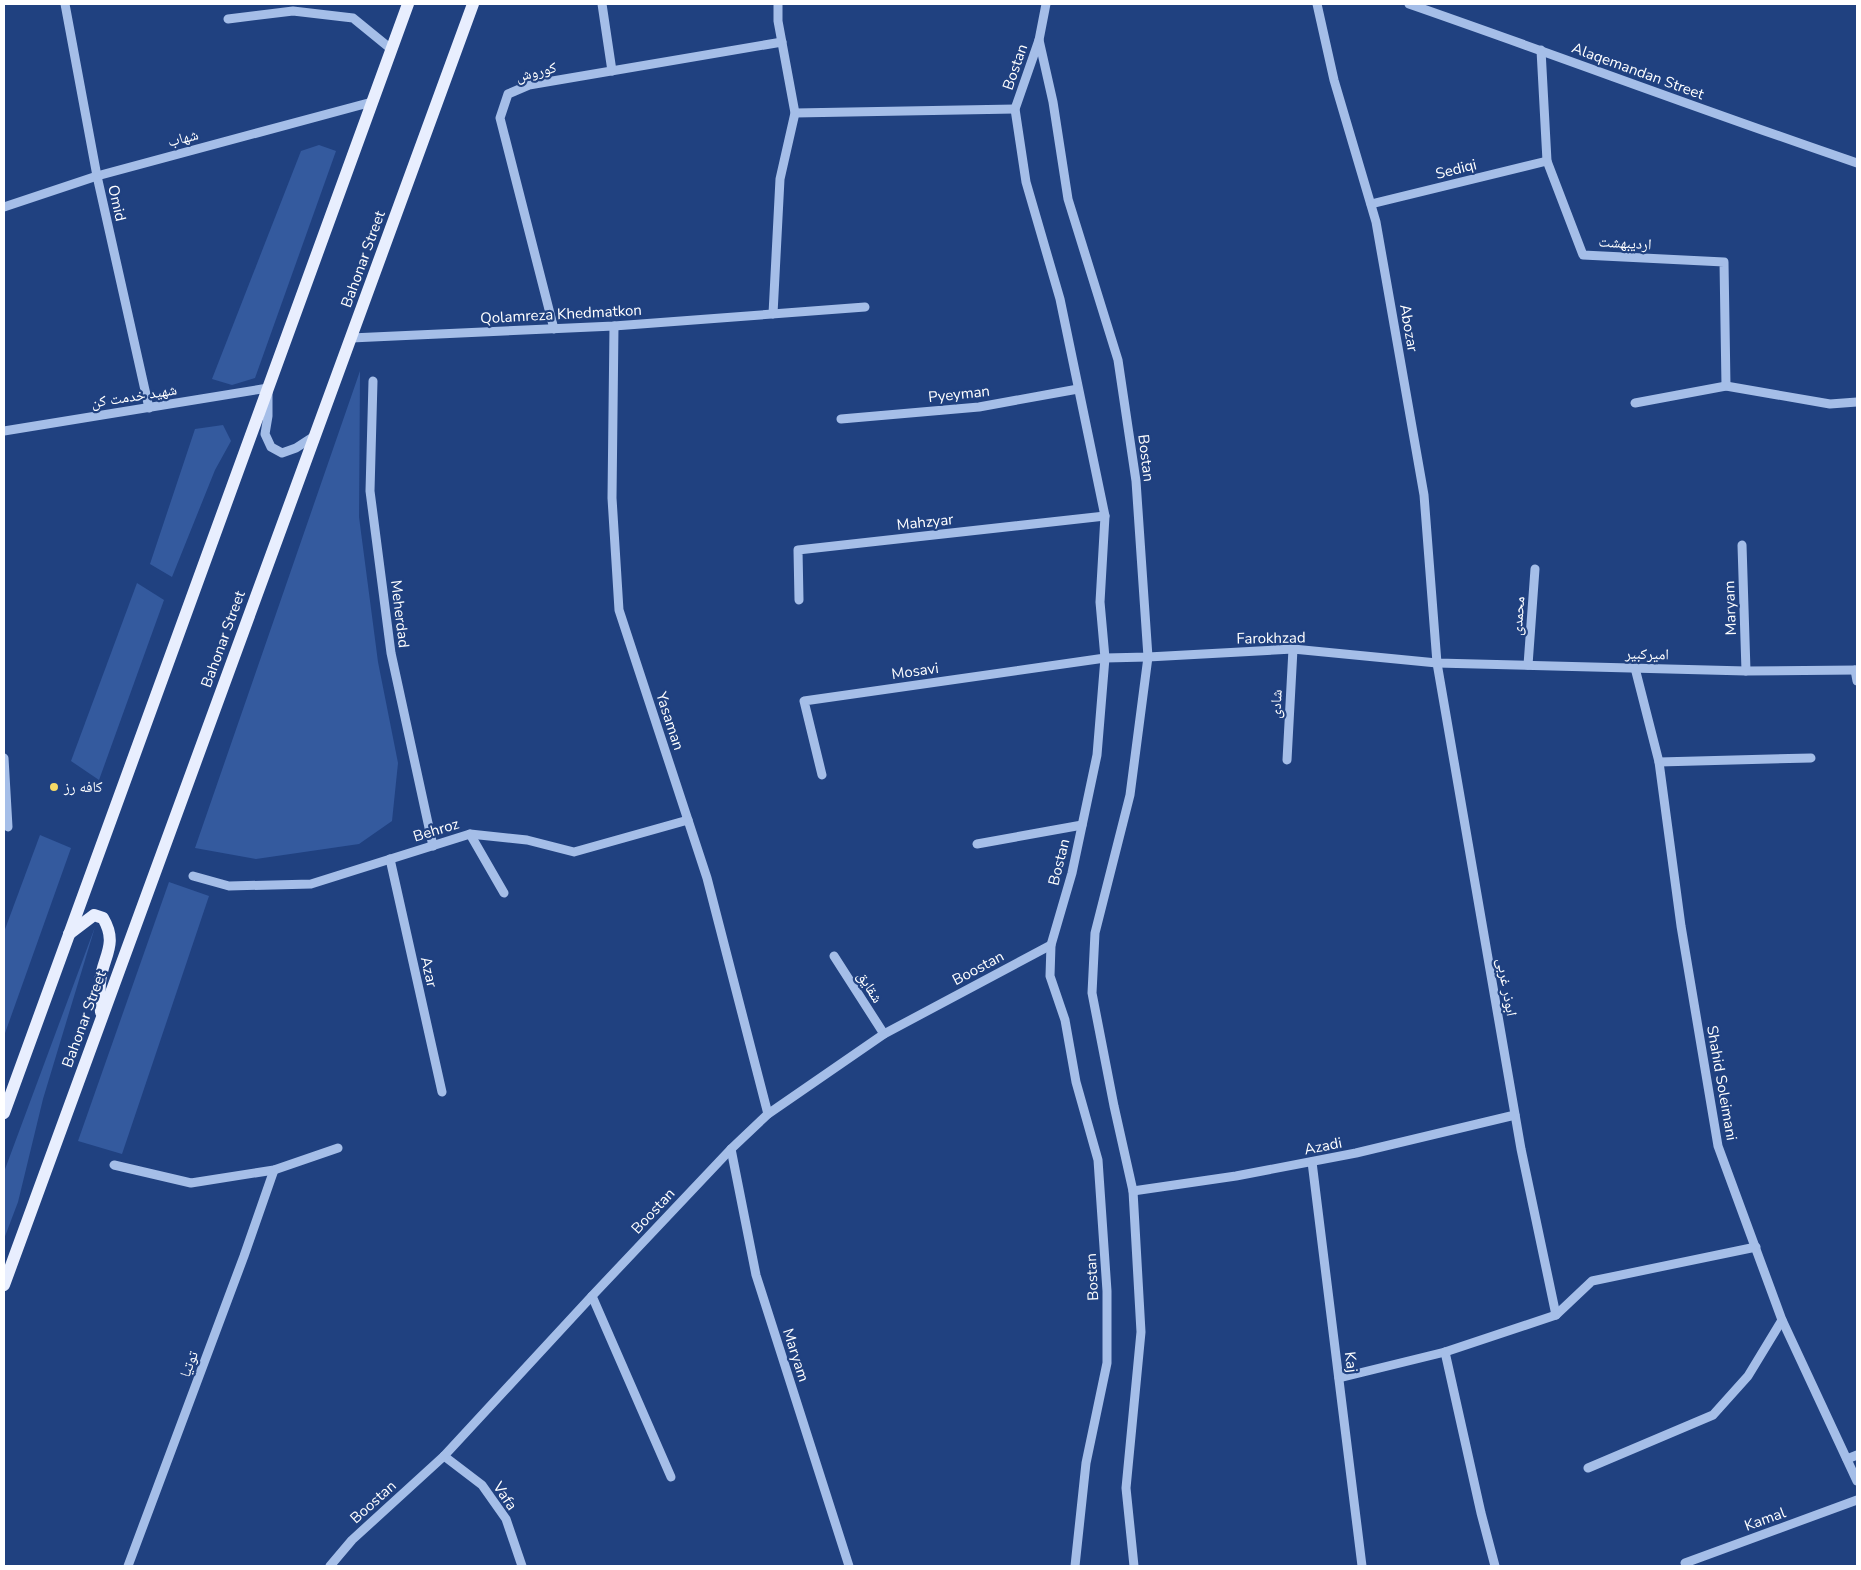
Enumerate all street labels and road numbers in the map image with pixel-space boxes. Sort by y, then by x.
street label: Alaqemandan Street [1569,38,1708,104]
street label: Bostan [998,41,1032,93]
street label: کوروش [514,57,558,87]
street label: شهاب [165,124,201,152]
street label: Sediqi [1433,154,1479,184]
street label: Omid [103,183,131,223]
street label: Bahonar Street [336,207,390,310]
street label: اردیبهشت [1598,232,1652,254]
street label: Qolamreza Khedmatkon [480,300,642,328]
street label: Abozar [1395,303,1423,354]
street label: شهید خدمت کن [90,379,178,413]
street label: Pyeyman [927,381,991,407]
street label: Bostan [1133,433,1159,483]
street label: Mahzyar [896,509,955,535]
street label: Meherdad [386,579,414,649]
street label: Maryam [1719,580,1741,636]
street label: Bahonar Street [196,587,250,690]
street label: محمدی [1507,595,1529,636]
street label: Farokhzad [1236,627,1306,649]
street label: امیرکبیر [1624,644,1669,664]
street label: Mosavi [890,658,940,684]
street label: Yasaman [651,688,689,753]
street label: شادی [1265,689,1287,719]
street label: Behroz [411,814,461,846]
street label: Bostan [1044,837,1074,887]
street label: Boostan [949,946,1007,990]
street label: Azar [416,955,442,990]
street label: ابوذر غربی [1492,956,1522,1018]
street label: Bahonar Street [57,967,111,1070]
street label: شقایق [852,967,888,1007]
street label: Shahid Soleimani [1702,1024,1742,1142]
street label: Azadi [1302,1133,1344,1159]
street label: Boostan [627,1184,679,1238]
street label: Bostan [1081,1253,1103,1301]
street label: Maryam [778,1326,814,1384]
street label: توتیا [175,1347,203,1380]
street label: Kaj [1340,1350,1362,1374]
street label: Boostan [346,1476,400,1528]
street label: Vafa [488,1477,522,1514]
street label: Kamal [1742,1502,1789,1536]

